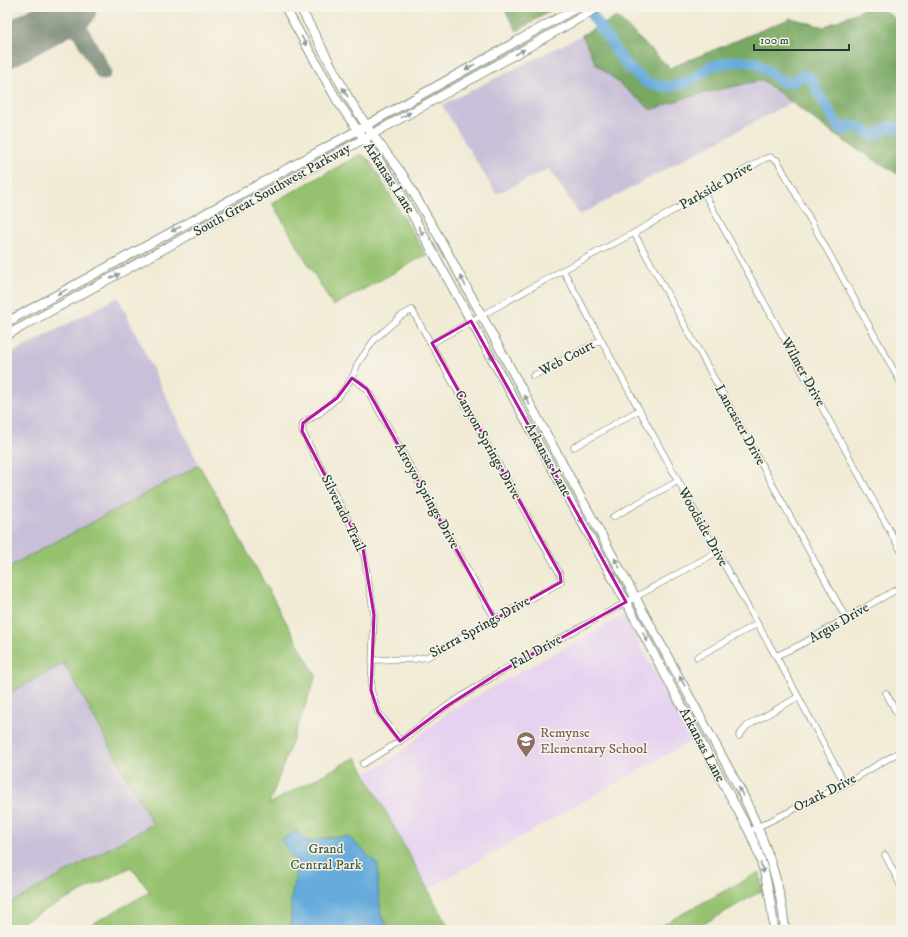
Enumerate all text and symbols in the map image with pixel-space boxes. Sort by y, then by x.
scale bar [754,26,849,52]
text: 100 m [760,33,789,48]
one-way arrow [301,35,307,47]
one-way arrow [514,49,526,56]
one-way arrow [464,64,476,71]
one-way arrow [342,87,349,98]
one-way arrow [400,112,412,119]
street label: South Great Southwest Parkway [190,139,354,241]
street label: Arkansas Lane [359,139,419,217]
street label: Parkside Drive [676,158,756,214]
one-way arrow [418,225,425,237]
one-way arrow [170,226,181,232]
one-way arrow [109,273,121,280]
one-way arrow [460,275,466,287]
one-way arrow [56,288,68,295]
street label: Wilmer Drive [776,333,829,410]
street label: Web Court [535,336,598,381]
one-way arrow [487,349,494,361]
street label: Lancaster Drive [710,381,770,469]
street label: Canyon Springs Drive [450,387,526,503]
one-way arrow [524,394,531,406]
street label: Arkansas Lane [520,420,576,500]
street label: Arroyo Springs Drive [390,440,464,552]
street label: Silverado Trail [317,472,370,555]
street label: Woodside Drive [673,483,732,570]
one-way arrow [576,512,583,524]
one-way arrow [613,557,620,569]
street label: Sierra Springs Drive [427,592,534,662]
street label: Argus Drive [806,598,872,647]
street label: Fall Drive [507,630,565,674]
one-way arrow [641,631,648,642]
one-way arrow [678,676,685,687]
street label: Arkansas Lane [675,705,729,785]
place label: Remynse Elementary School [540,724,648,758]
school or university icon: Remynse Elementary School [515,730,537,758]
street label: Ozark Drive [791,769,860,817]
one-way arrow [738,786,744,798]
park label: Grand Central Park [290,840,362,874]
one-way arrow [759,862,765,874]

